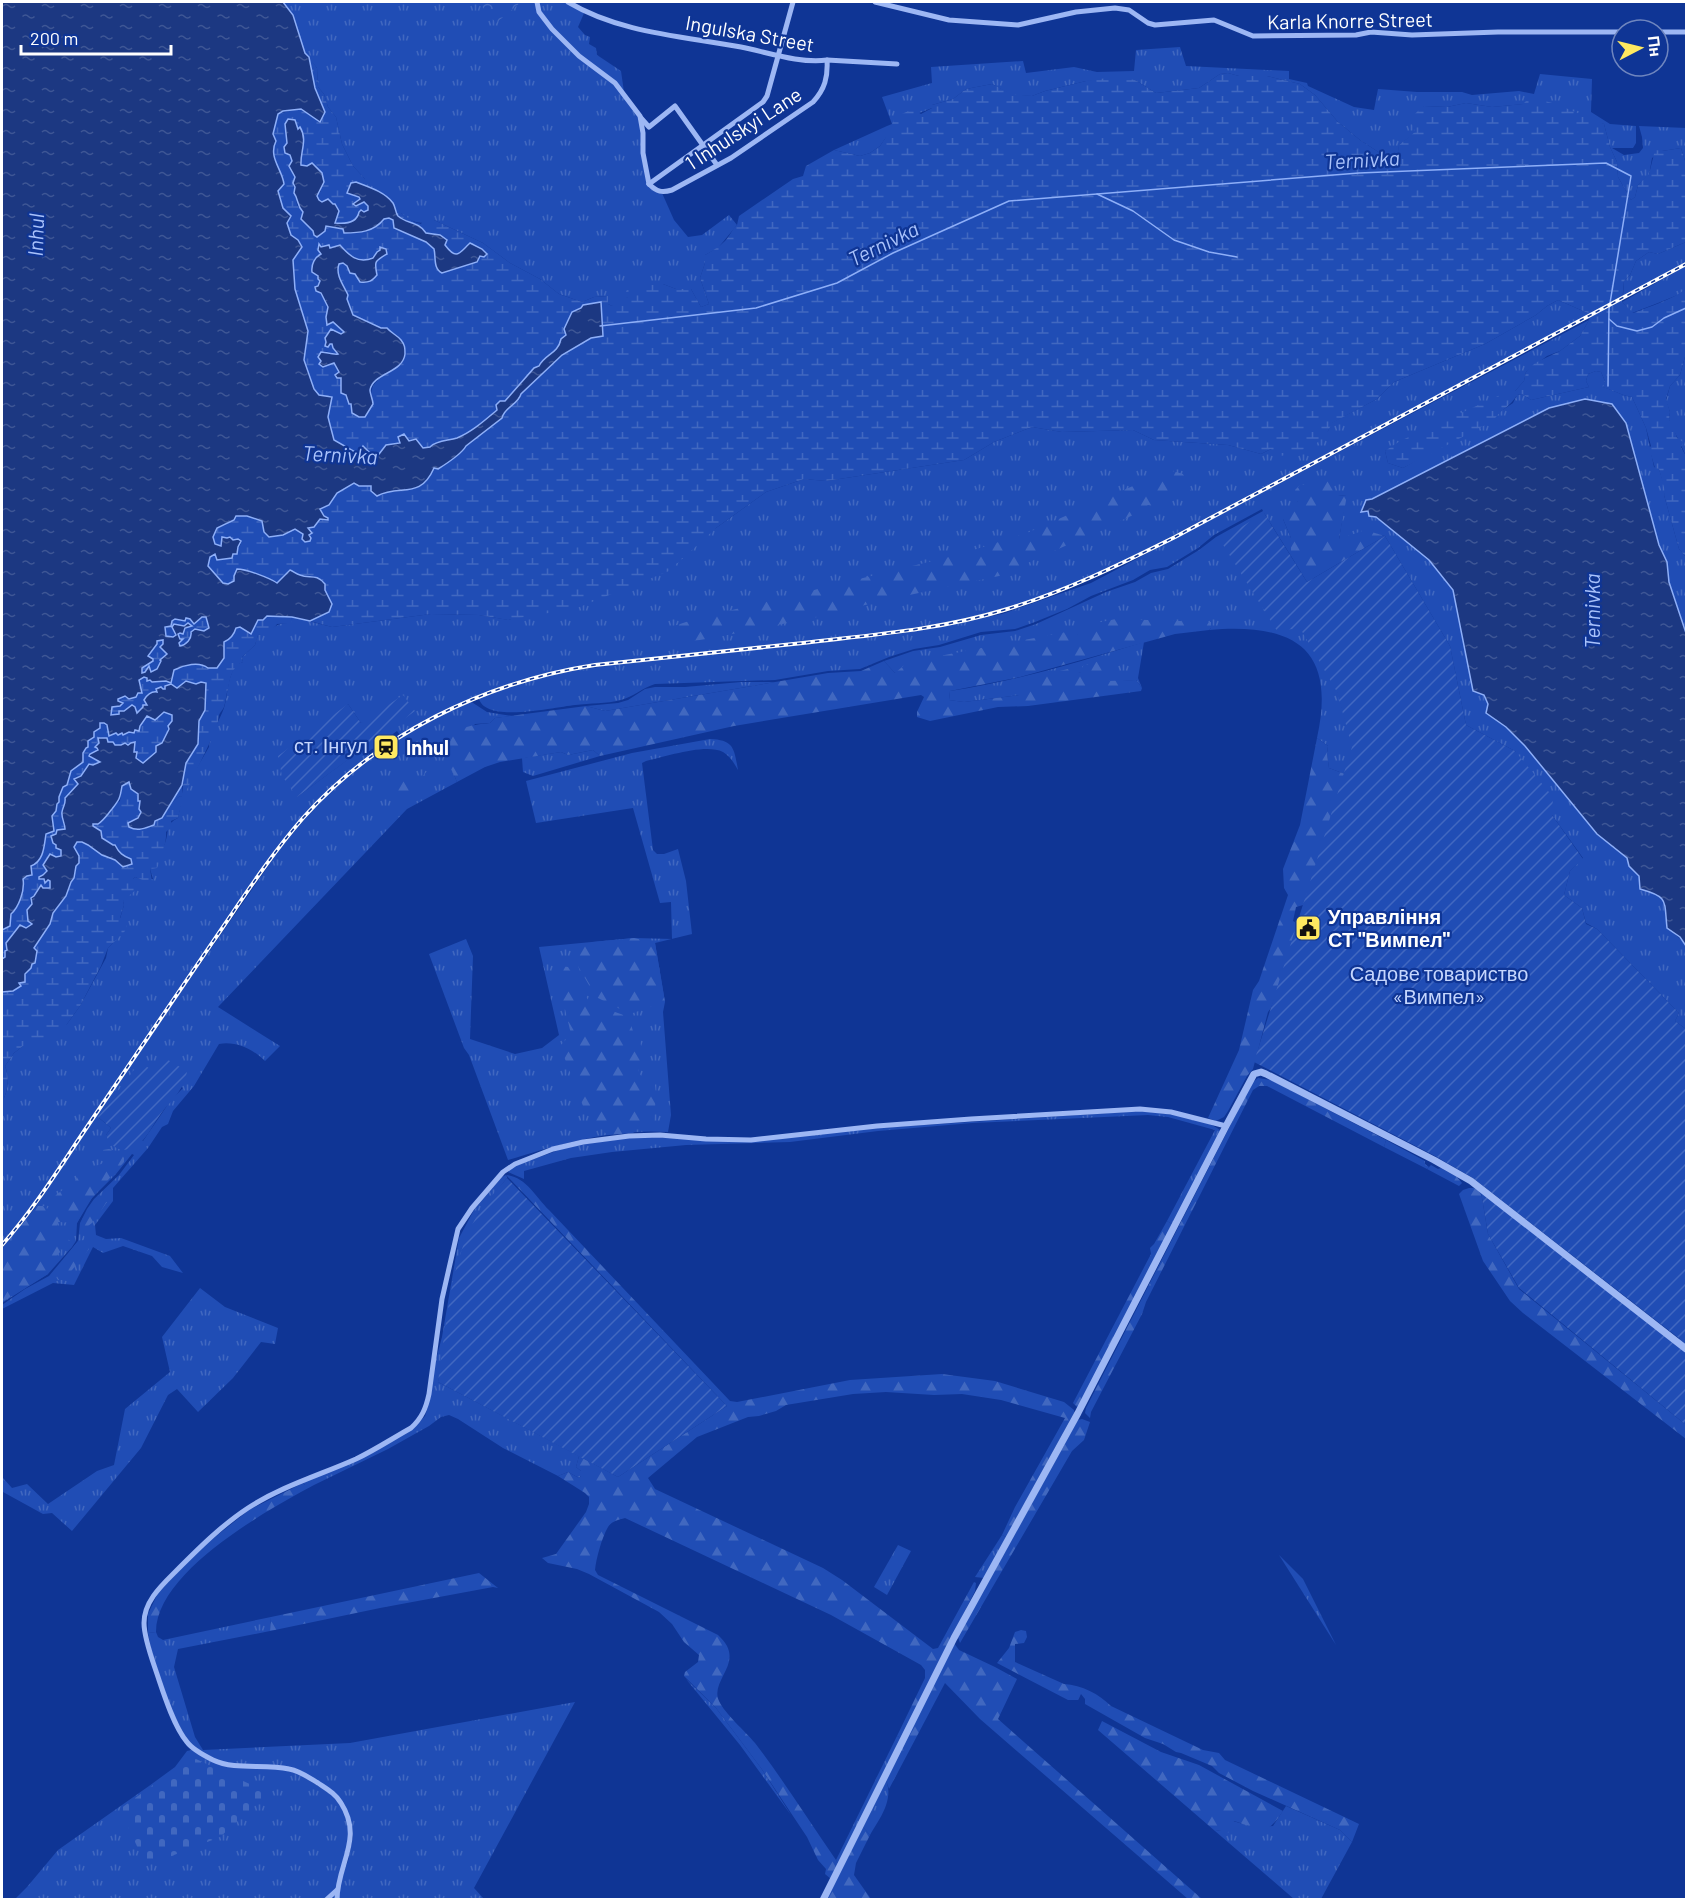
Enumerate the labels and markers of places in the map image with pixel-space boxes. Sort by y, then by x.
station icon: Inhul [371,732,401,762]
place label: Inhul [406,735,449,759]
place label: Управління СТ "Вимпел" [1328,904,1450,951]
public building icon: Управління СТ "Вимпел" [1293,913,1323,943]

